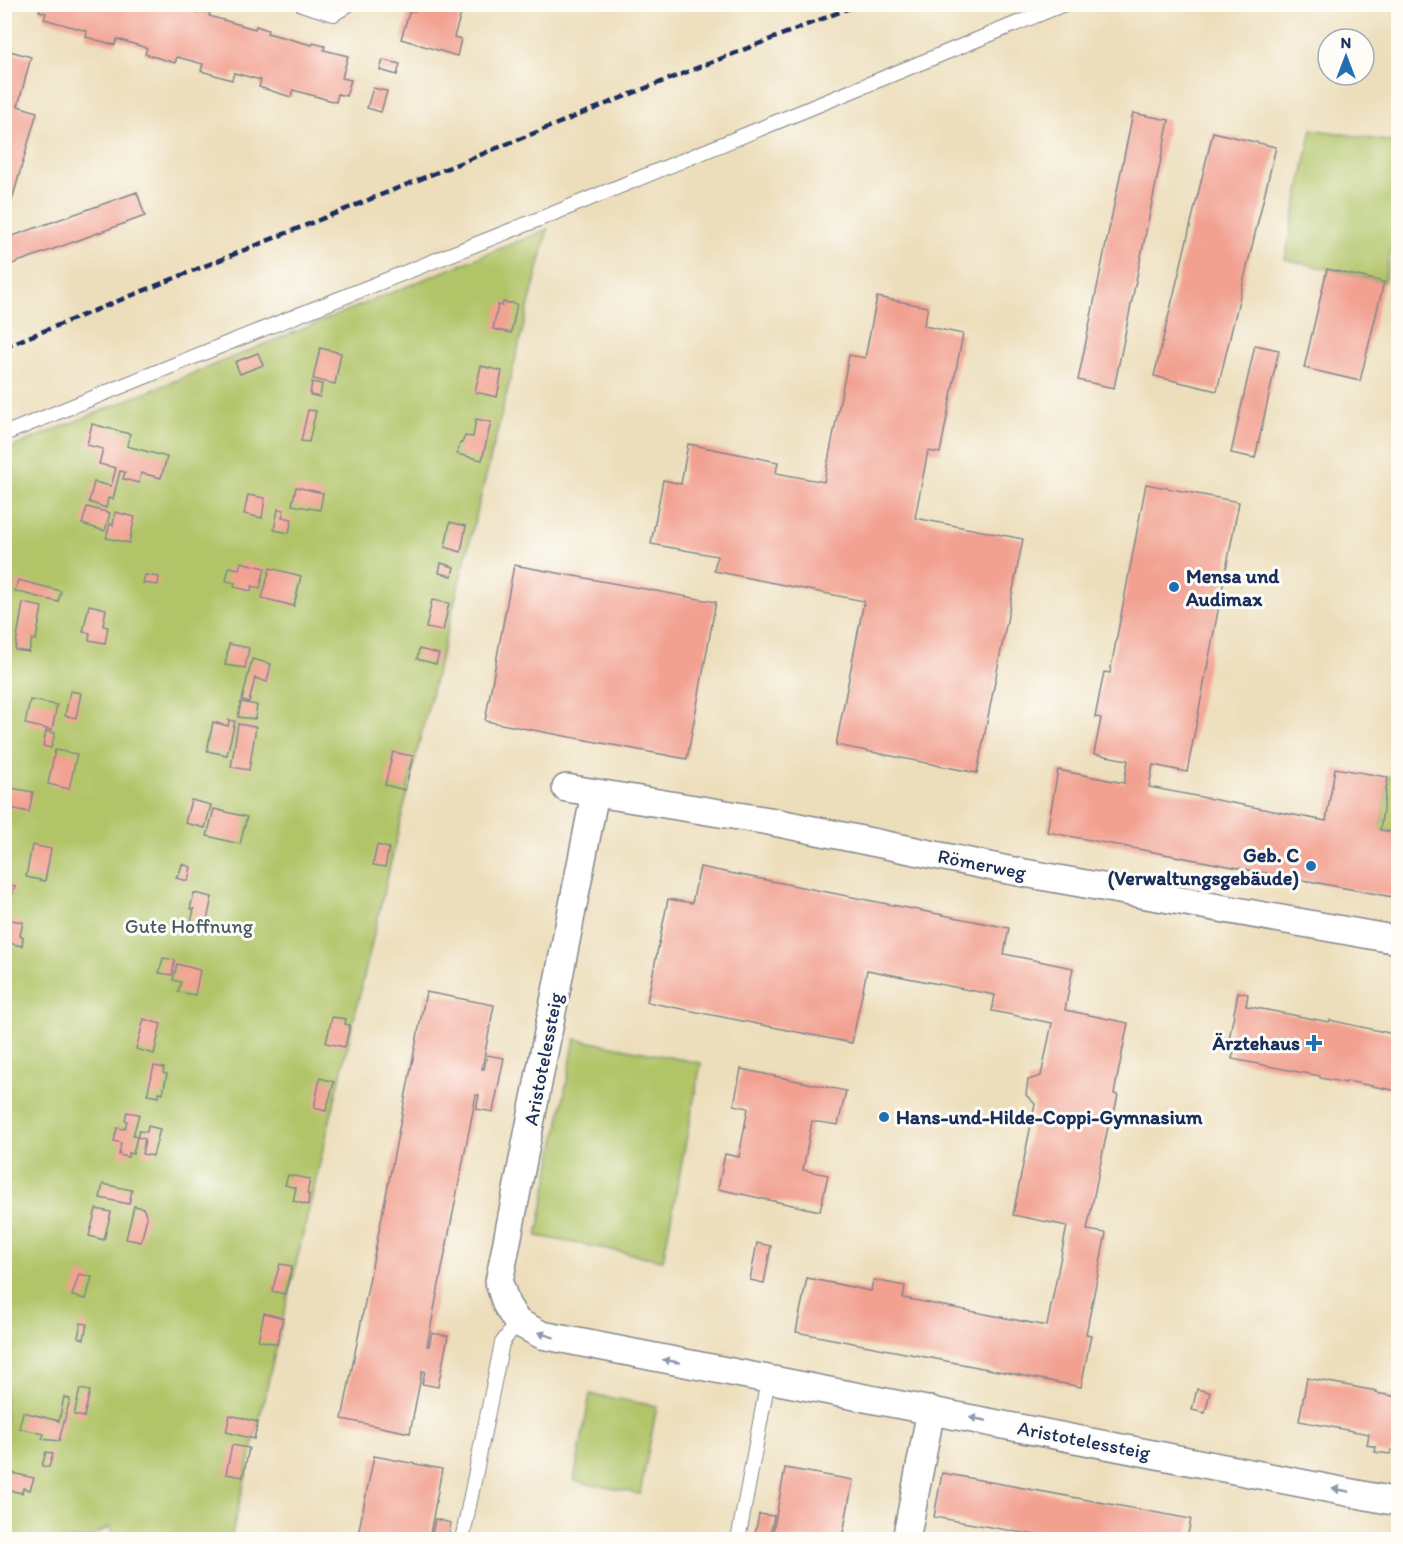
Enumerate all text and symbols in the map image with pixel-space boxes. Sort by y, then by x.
north arrow [1316,27,1376,87]
text: N [1341,33,1351,52]
place label: Mensa und Audimax [1185,564,1280,611]
marker: Mensa und Audimax [1167,580,1181,594]
place label: Geb. C (Verwaltungsgebäude) [1108,843,1299,891]
street label: Römerweg [936,844,1029,884]
marker: Geb. C (Verwaltungsgebäude) [1304,859,1318,873]
park label: Gute Hoffnung [125,914,254,938]
street label: Aristotelessteig [518,990,568,1128]
place label: Ärztehaus [1211,1031,1300,1055]
marker: Ärztehaus [1305,1034,1323,1052]
place label: Hans-und-Hilde-Coppi-Gymnasium [896,1105,1203,1130]
marker: Hans-und-Hilde-Coppi-Gymnasium [877,1110,891,1124]
one-way arrow [537,1330,555,1339]
one-way arrow [662,1356,681,1365]
one-way arrow [968,1414,987,1423]
street label: Aristotelessteig [1015,1415,1153,1465]
one-way arrow [1331,1485,1350,1494]

